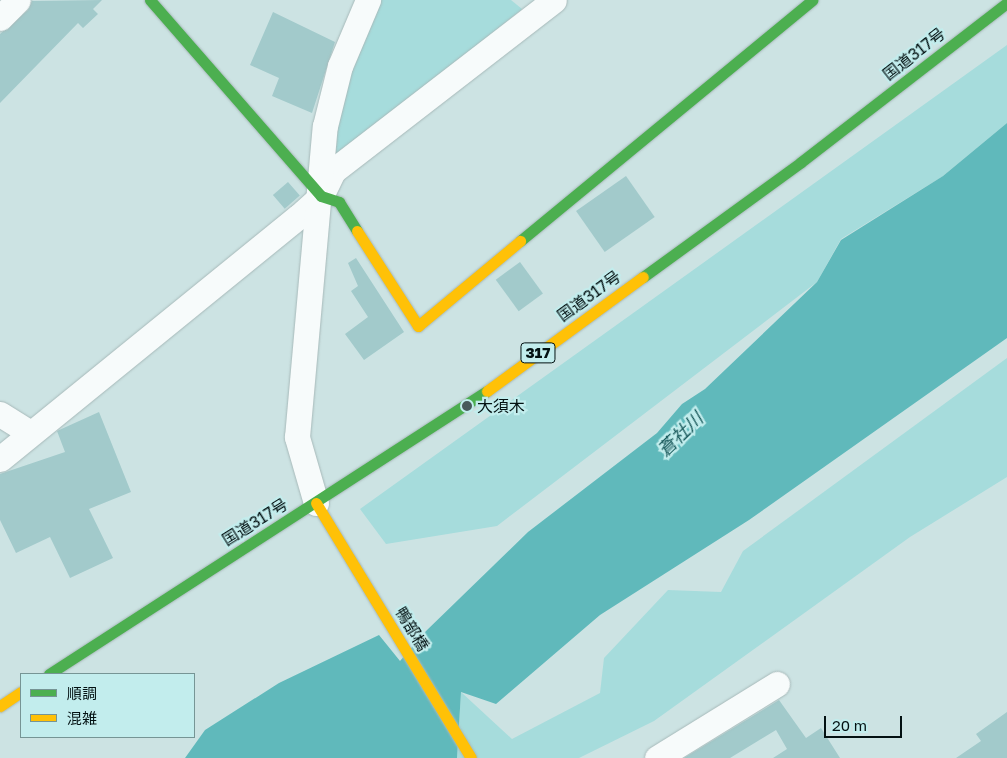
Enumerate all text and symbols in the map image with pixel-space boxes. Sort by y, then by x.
street label: 国道317号 [879,24,949,84]
street label: 国道317号 [554,267,624,325]
road number: 317 [519,340,557,366]
place label: 大須木 [477,396,525,416]
marker: 大須木 [461,400,473,412]
water label: 蒼社川 [653,407,707,461]
street label: 国道317号 [219,494,291,550]
street label: 鴨部橋 [391,603,433,655]
legend [20,673,195,738]
text: 順調 [67,684,97,702]
scale bar [827,706,904,738]
text: 混雑 [67,709,97,727]
text: 20 m [832,716,867,734]

